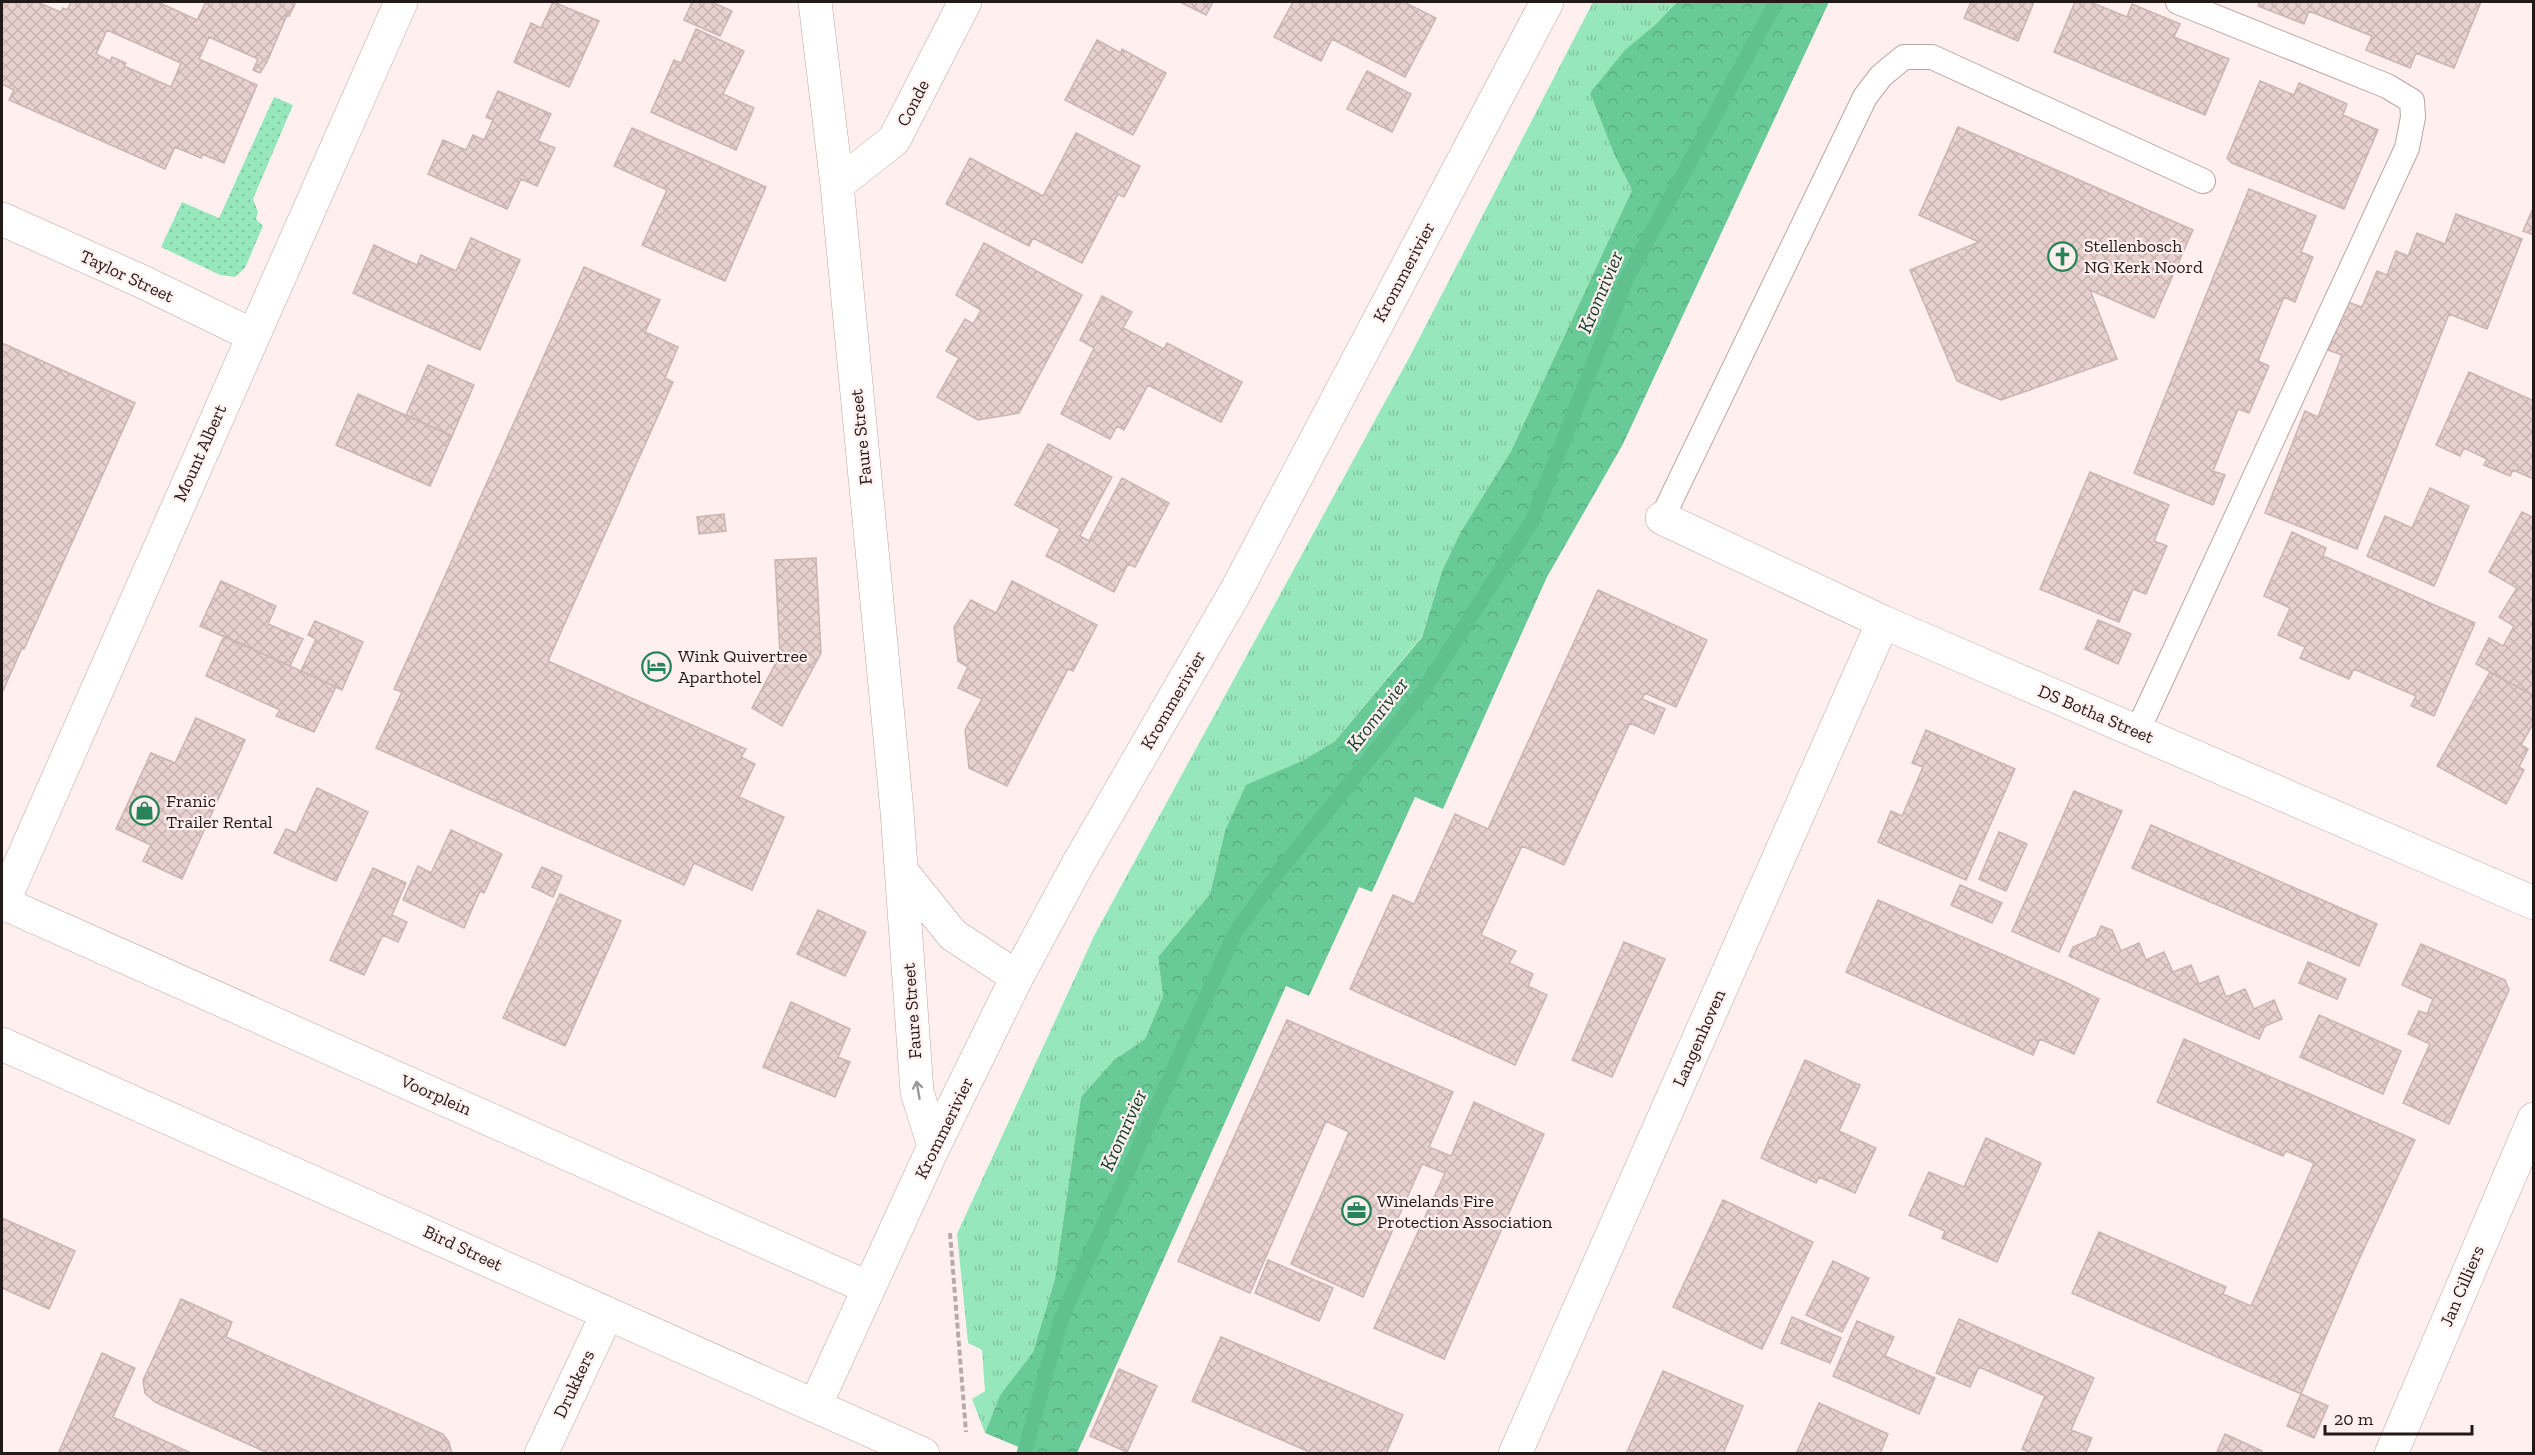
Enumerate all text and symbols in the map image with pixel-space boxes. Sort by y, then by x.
street label: Conde [892,76,934,130]
street label: Krommerivier [1368,218,1440,326]
place label: Stellenbosch NG Kerk Noord [2084,235,2203,278]
church icon: Stellenbosch NG Kerk Noord [2047,240,2079,272]
street label: Taylor Street [77,245,178,307]
water label: Kromrivier [1572,247,1628,336]
street label: Faure Street [845,388,877,486]
street label: Mount Albert [169,401,231,505]
place label: Wink Quivertree Aparthotel [678,645,808,688]
street label: Krommerivier [1136,647,1210,753]
hotel icon: Wink Quivertree Aparthotel [641,650,673,682]
water label: Kromrivier [1341,673,1413,755]
street label: DS Botha Street [2035,680,2157,748]
place label: Franic Trailer Rental [166,790,273,833]
shop icon: Franic Trailer Rental [129,795,161,827]
street label: Faure Street [898,962,926,1060]
street label: Langenhoven [1668,985,1730,1090]
street label: Voorplein [396,1069,475,1121]
street label: Krommerivier [910,1074,978,1182]
one-way arrow [912,1081,923,1101]
water label: Kromrivier [1094,1086,1152,1174]
place label: Winelands Fire Protection Association [1377,1190,1553,1233]
office icon: Winelands Fire Protection Association [1340,1195,1372,1227]
street label: Bird Street [420,1220,506,1276]
street label: Jan Cilliers [2435,1242,2489,1330]
street label: Drukkers [549,1346,599,1422]
scale bar [2325,1398,2472,1436]
text: 20 m [2334,1408,2374,1430]

